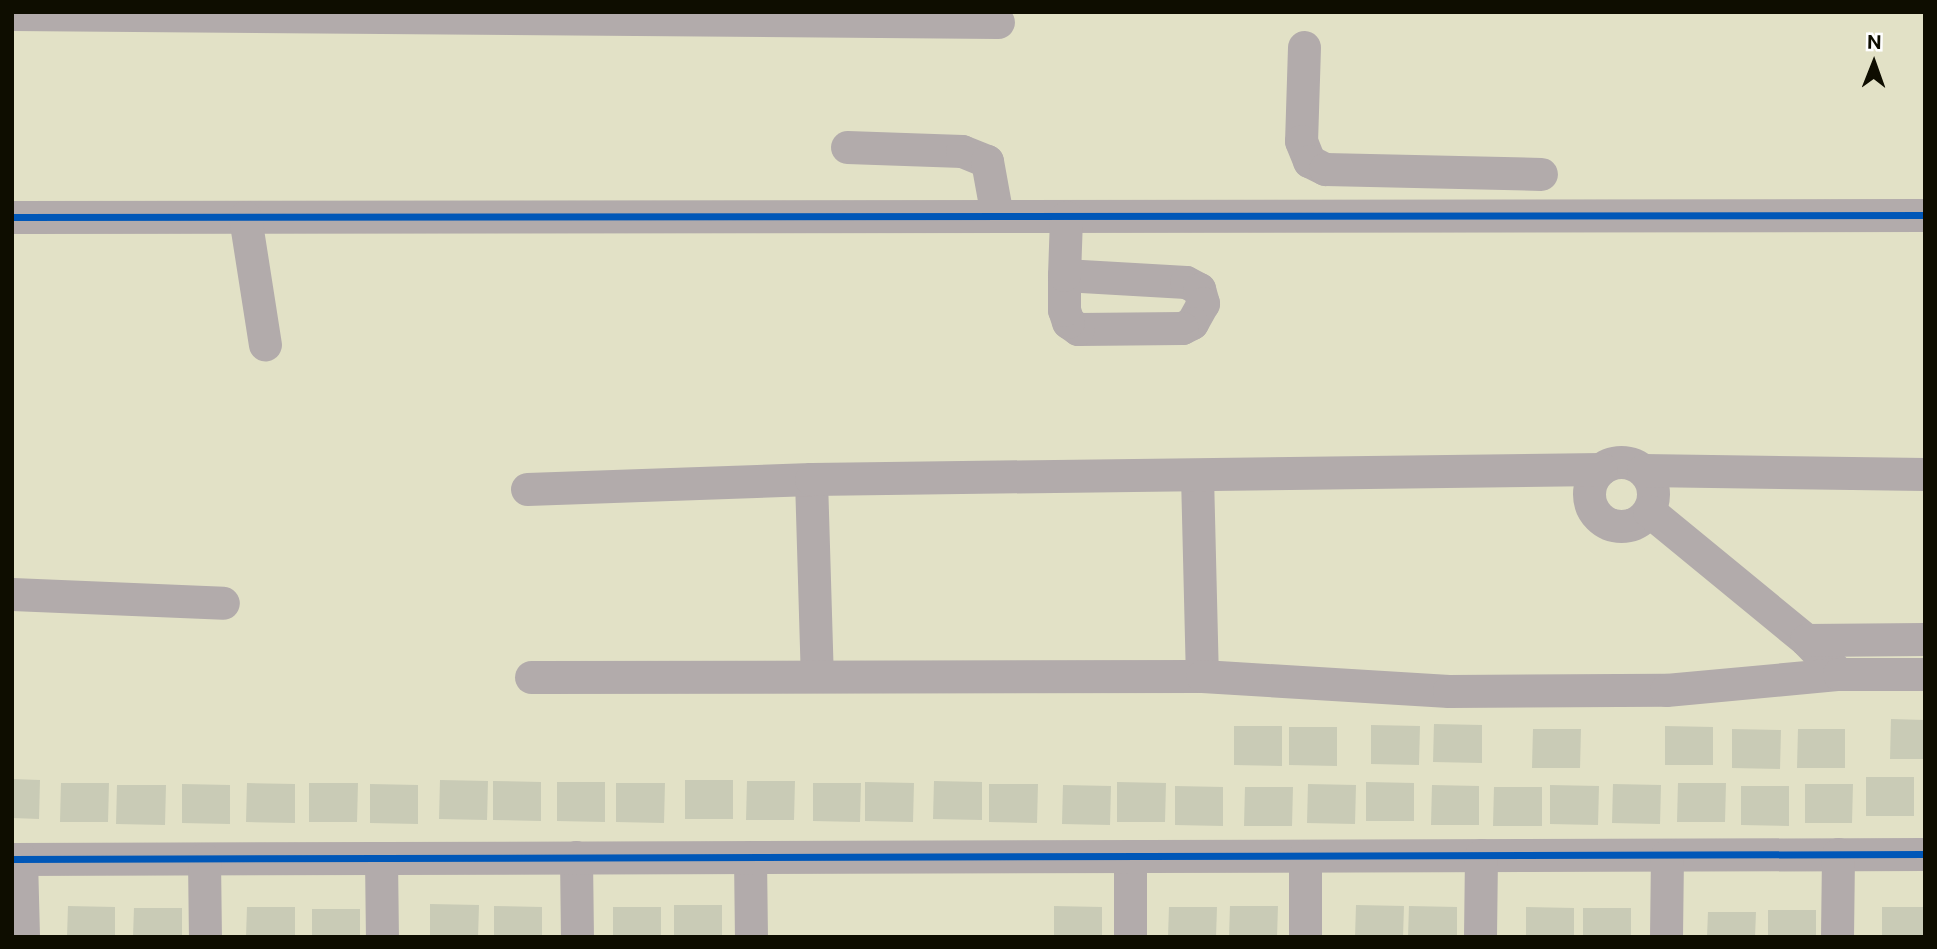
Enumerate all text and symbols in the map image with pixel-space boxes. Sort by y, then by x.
north arrow [1839,28,1909,98]
text: N [1867,31,1882,53]

